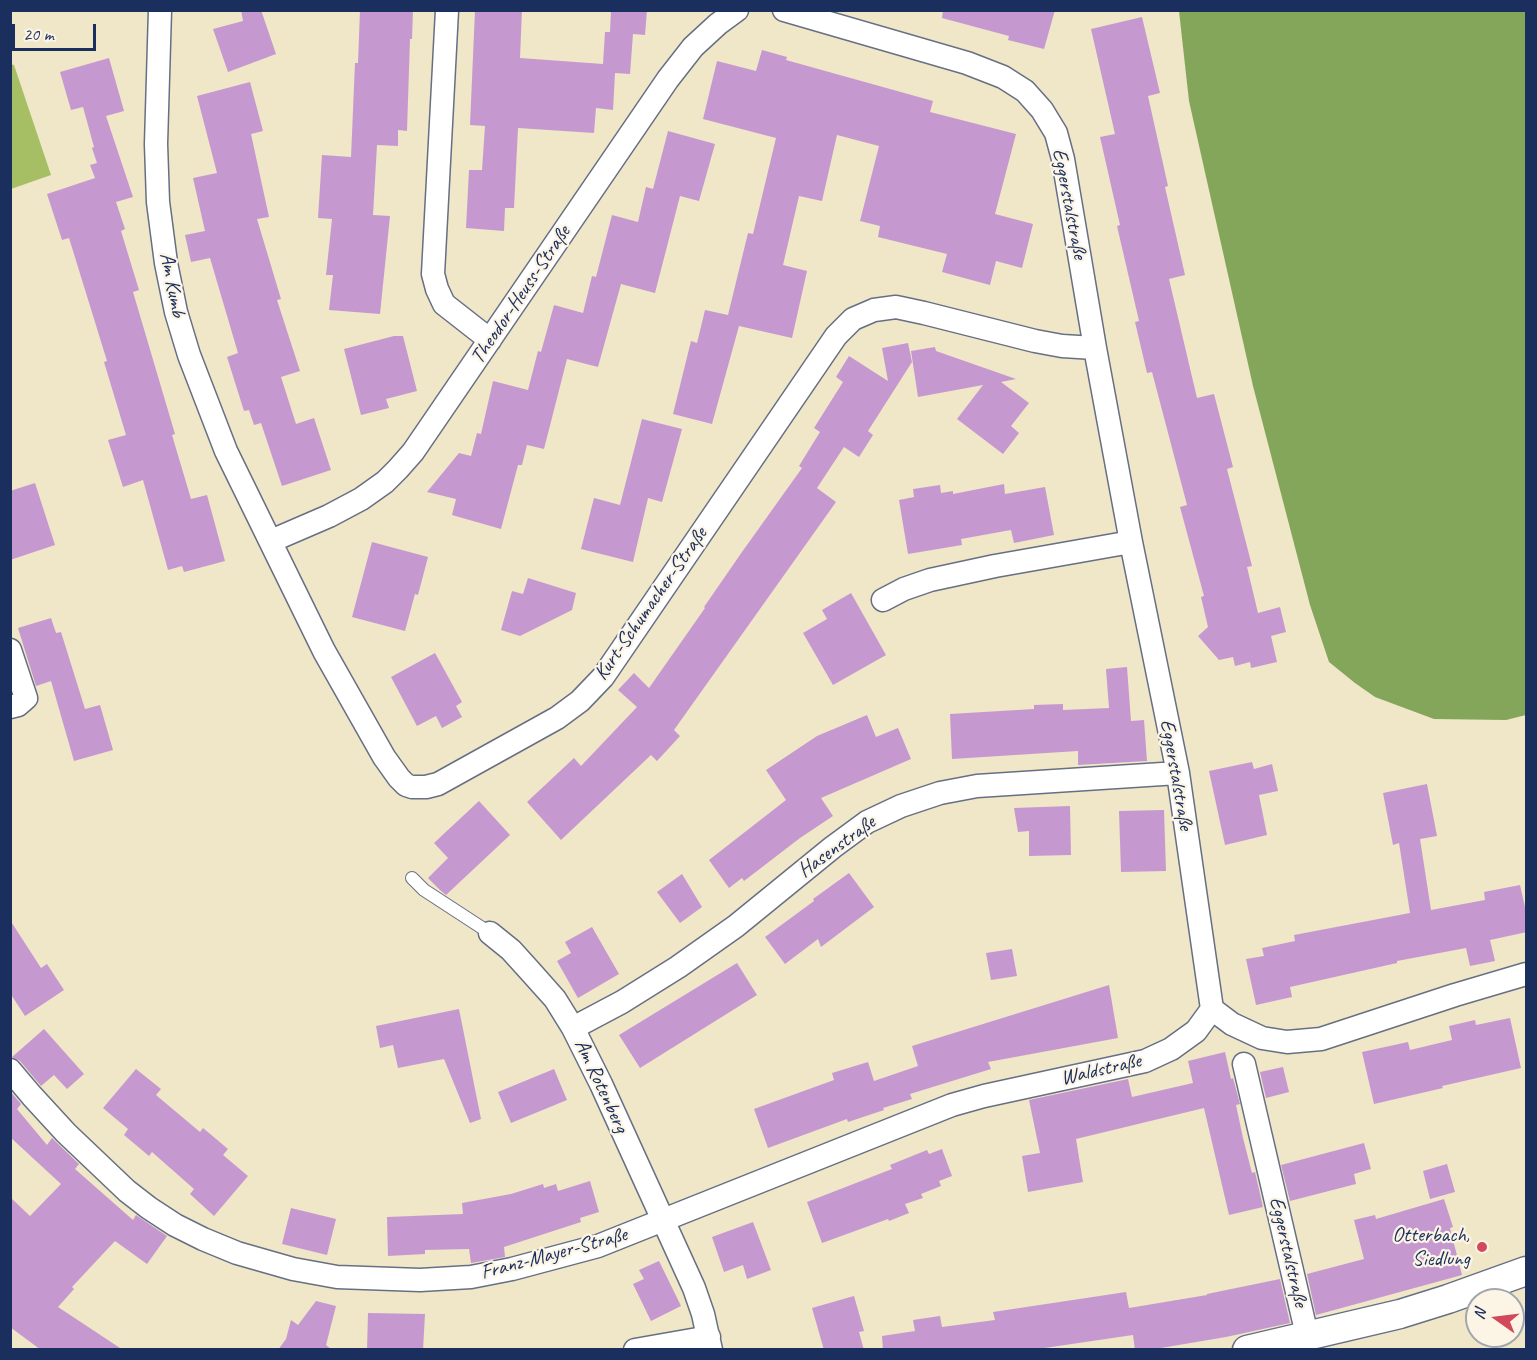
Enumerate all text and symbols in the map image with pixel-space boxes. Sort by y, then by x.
scale bar [15,12,99,50]
text: 20 m [23,23,54,45]
street label: Eggerstalstraße [1046,147,1092,261]
street label: Theodor-Heuss-Straße [465,221,577,369]
street label: Am Kumb [153,251,191,319]
street label: Kurt-Schumacher-Straße [589,523,713,685]
street label: Eggerstalstraße [1154,718,1198,832]
street label: Hasenstraße [793,810,881,884]
street label: Am Rotenberg [568,1035,634,1137]
street label: Waldstraße [1059,1049,1143,1091]
street label: Eggerstalstraße [1263,1195,1313,1309]
street label: Franz-Mayer-Straße [478,1222,630,1286]
place label: Otterbach, Siedlung [1392,1222,1470,1272]
marker: Otterbach, Siedlung [1475,1240,1489,1254]
north arrow [1465,1288,1525,1348]
text: N [1469,1307,1490,1321]

